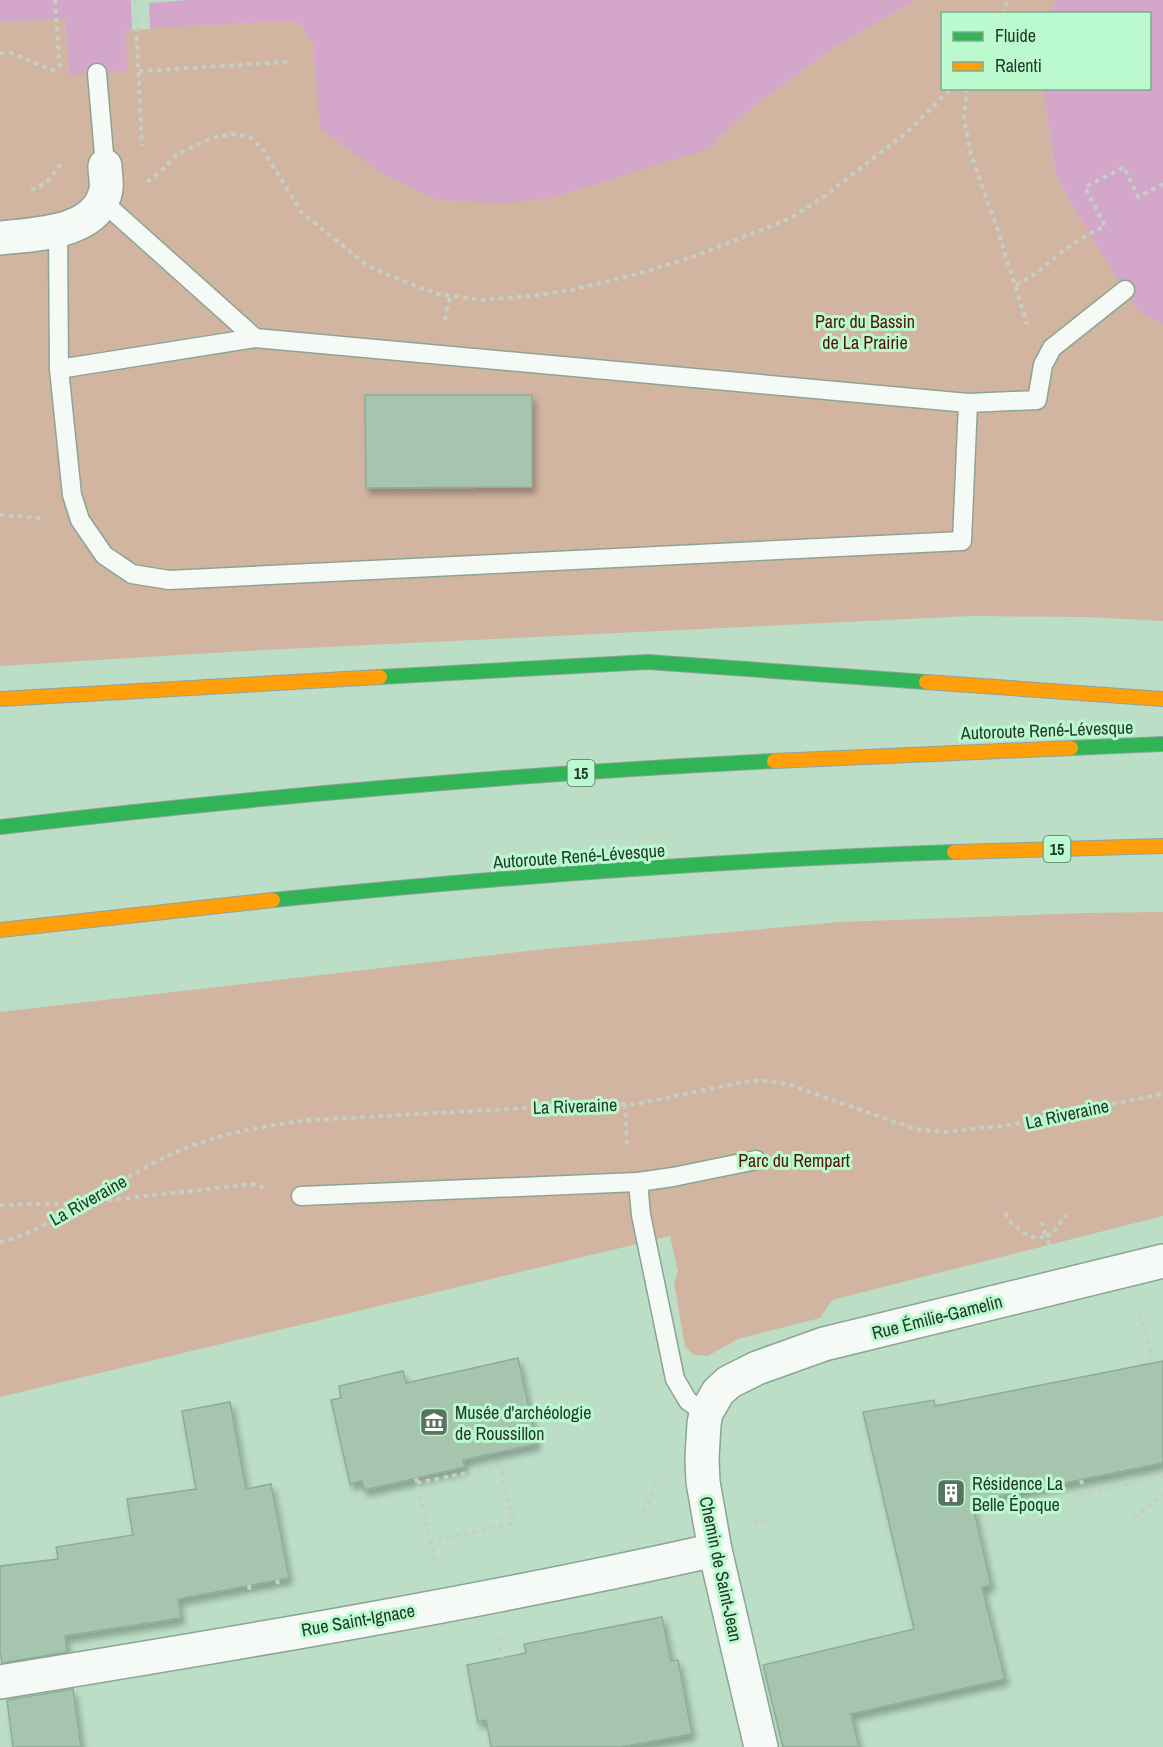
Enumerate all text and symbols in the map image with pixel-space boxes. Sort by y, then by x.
legend [941,12,1151,90]
text: Fluide [995,23,1036,48]
text: Ralenti [995,53,1042,78]
park label: Parc du Bassin de La Prairie [815,309,915,355]
street label: Autoroute René-Lévesque [959,715,1134,746]
road number: 15 [568,760,594,786]
road number: 15 [1044,836,1070,862]
street label: Autoroute René-Lévesque [491,838,666,875]
street label: La Riveraine [532,1092,618,1120]
street label: La Riveraine [1023,1093,1111,1135]
park label: Parc du Rempart [738,1148,850,1173]
street label: La Riveraine [45,1169,131,1231]
street label: Rue Émilie-Gamelin [869,1289,1005,1345]
place label: Musée d'archéologie de Roussillon [455,1400,592,1446]
museum icon: Musée d'archéologie de Roussillon [418,1406,450,1438]
place label: Résidence La Belle Époque [972,1471,1063,1517]
building icon: Résidence La Belle Époque [935,1477,967,1509]
street label: Chemin de Saint-Jean [693,1494,749,1644]
street label: Rue Saint-Ignace [299,1598,417,1642]

